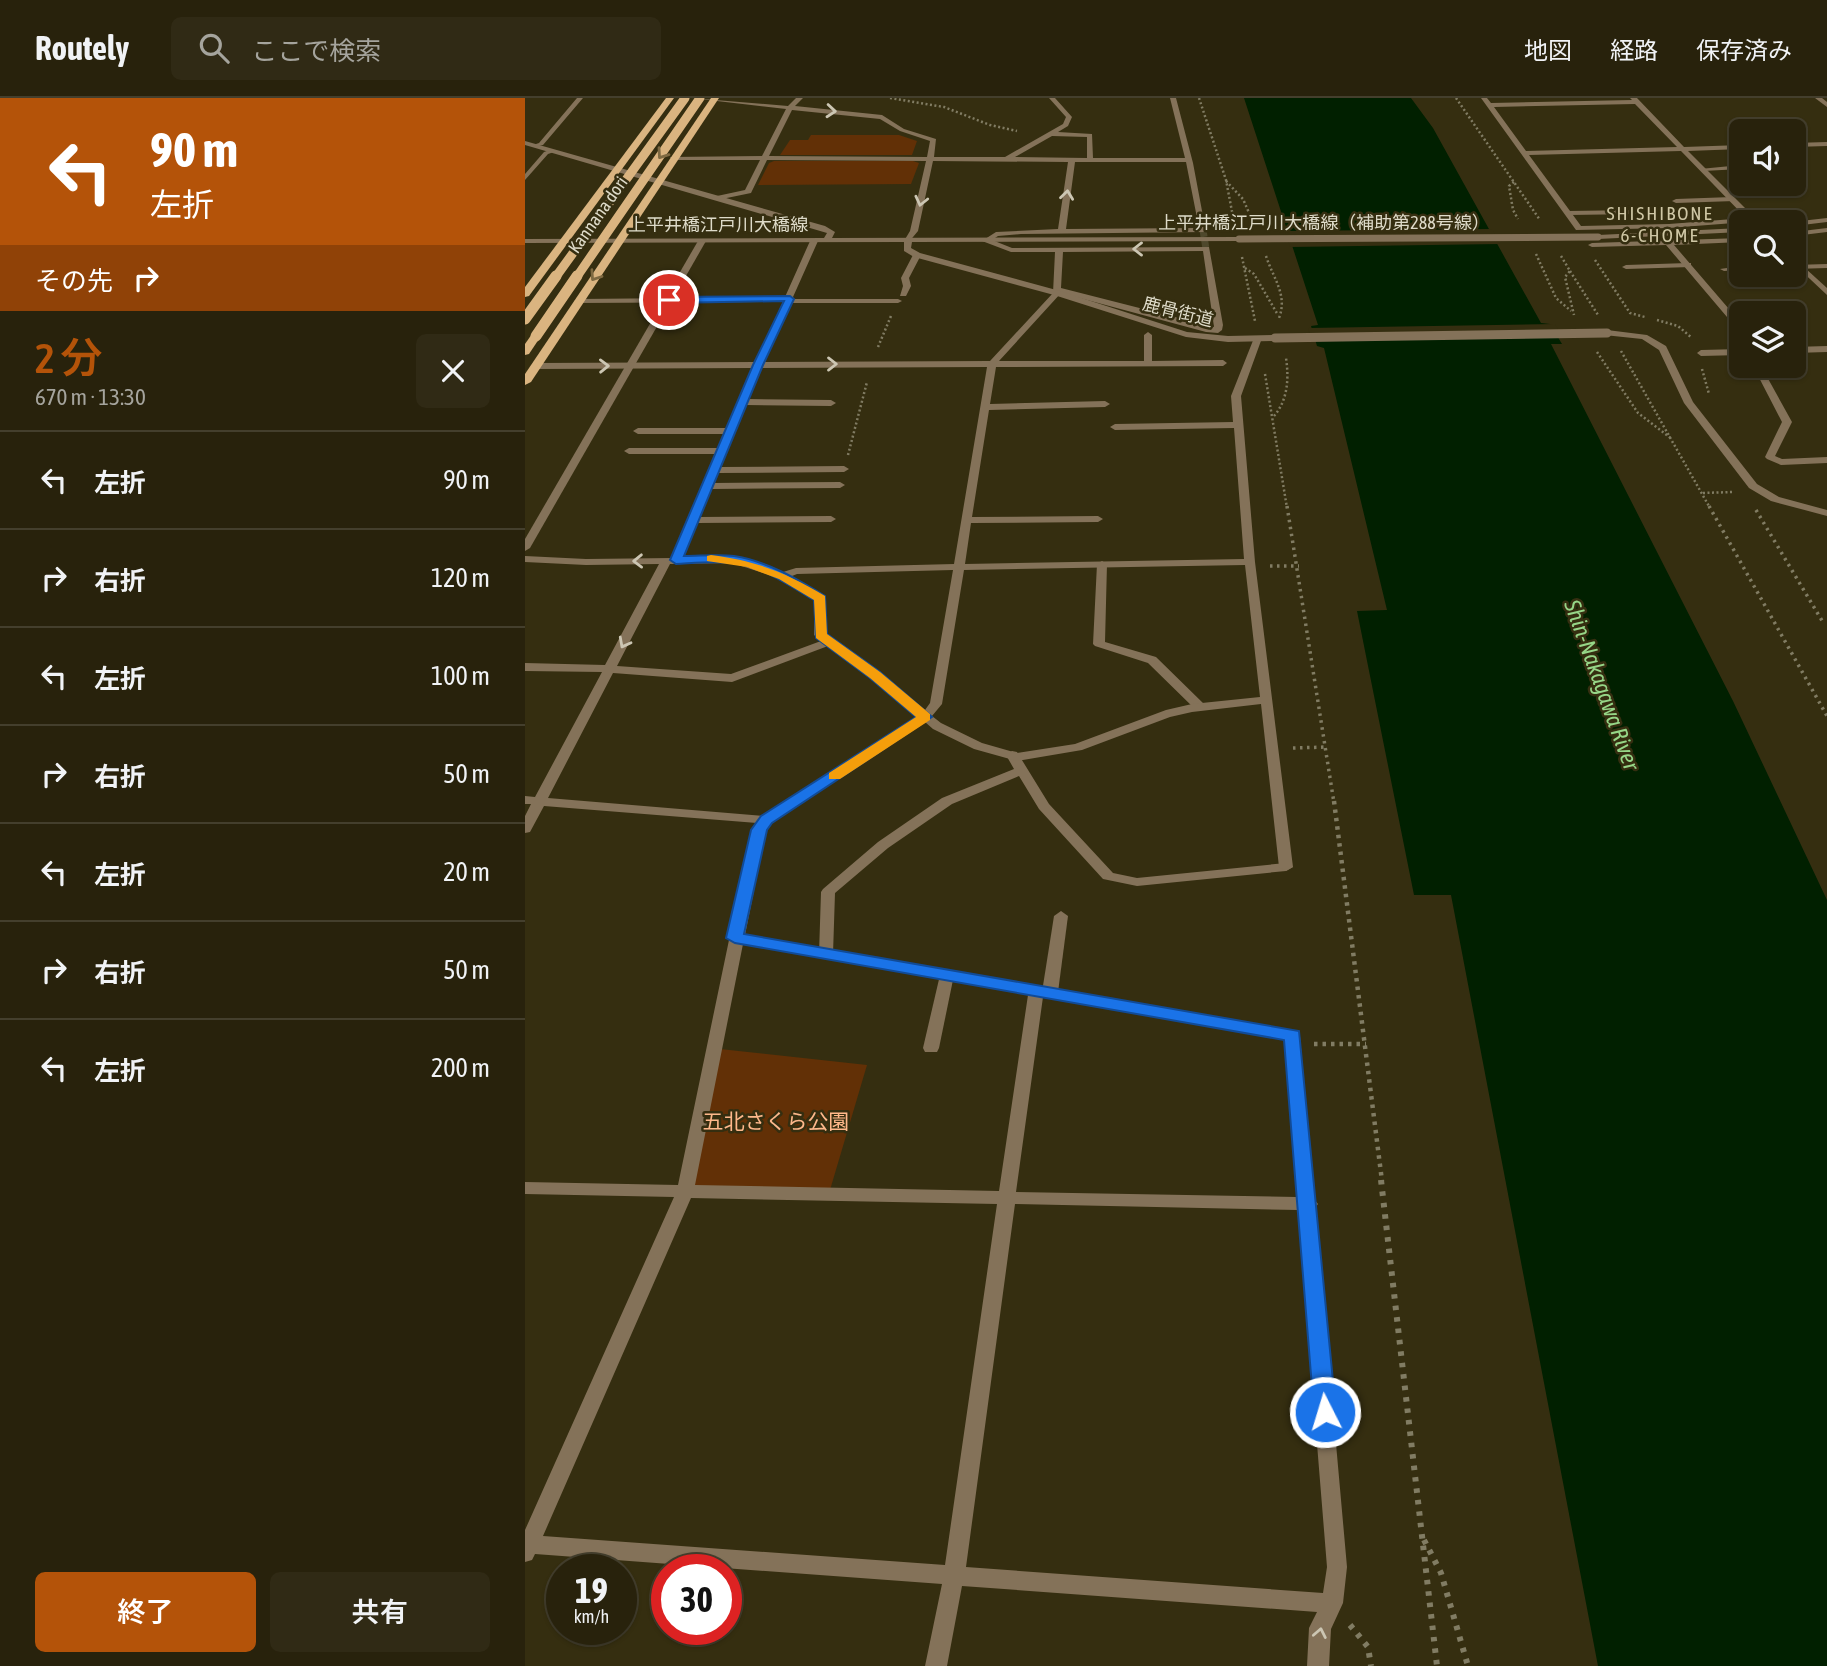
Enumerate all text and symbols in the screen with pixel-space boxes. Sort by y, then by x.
search box [171,17,661,80]
text: Routely [35,29,129,67]
icon: search [195,29,233,67]
text: ここで検索 [251,36,381,66]
text: 地図 [1524,37,1572,64]
text: 経路 [1610,37,1658,64]
text: 保存済み [1696,37,1792,64]
one-way arrow [825,103,836,118]
map controls [1729,119,1806,378]
button: sound [1729,119,1806,196]
text: 90 m [150,121,238,177]
icon: left [35,126,126,217]
one-way arrow [657,146,670,159]
street label: Kannana dori [564,172,632,257]
text: 左折 [150,186,214,223]
one-way arrow [1059,189,1074,201]
one-way arrow [915,195,929,207]
district label: SHISHIBONE 6-CHOME [1606,202,1714,246]
button: search [1729,210,1806,287]
street label: 上平井橋江戸川大橋線（補助第288号線） [1158,212,1490,233]
street label: 上平井橋江戸川大橋線 [628,214,808,235]
one-way arrow [1132,241,1143,257]
icon: right [127,259,165,297]
text: その先 [35,266,113,296]
one-way arrow [590,268,603,281]
pin [639,270,699,330]
icon: arrive [650,281,688,319]
street label: 鹿骨街道 [1141,293,1216,330]
button: layers [1729,301,1806,378]
text: 2 分 [35,334,103,382]
button: close [416,334,490,408]
one-way arrow [827,356,837,372]
one-way arrow [599,358,610,374]
text: 670 m · 13:30 [35,384,146,410]
icon: left [35,461,73,499]
text: 90 m [443,465,490,495]
text: 左折 [94,468,146,498]
one-way arrow [632,553,642,569]
icon: right [35,559,73,597]
text: 120 m [431,563,490,593]
text: 右折 [94,566,146,596]
water label: Shin-Nakagawa River [1559,595,1645,775]
one-way arrow [619,636,633,648]
icon: left [35,657,73,695]
text: 100 m [431,661,490,691]
text: 左折 [94,664,146,694]
icon: right [35,755,73,793]
text: 50 m [443,759,490,789]
text: 右折 [94,762,146,792]
icon: left [35,853,73,891]
text: 20 m [443,857,490,887]
text: 左折 [94,860,146,890]
icon: right [35,951,73,989]
text: 50 m [443,955,490,985]
text: 右折 [94,958,146,988]
icon: left [35,1049,73,1087]
text: 200 m [431,1053,490,1083]
text: 左折 [94,1056,146,1086]
park label: 五北さくら公園 [703,1109,850,1133]
position arrow [1288,1375,1362,1449]
speed limit sign: 30 [651,1554,742,1645]
text: 19 [575,1570,608,1610]
button: 終了 [35,1572,256,1652]
button: 共有 [270,1572,490,1652]
text: km/h [574,1606,609,1627]
one-way arrow [1312,1627,1327,1639]

